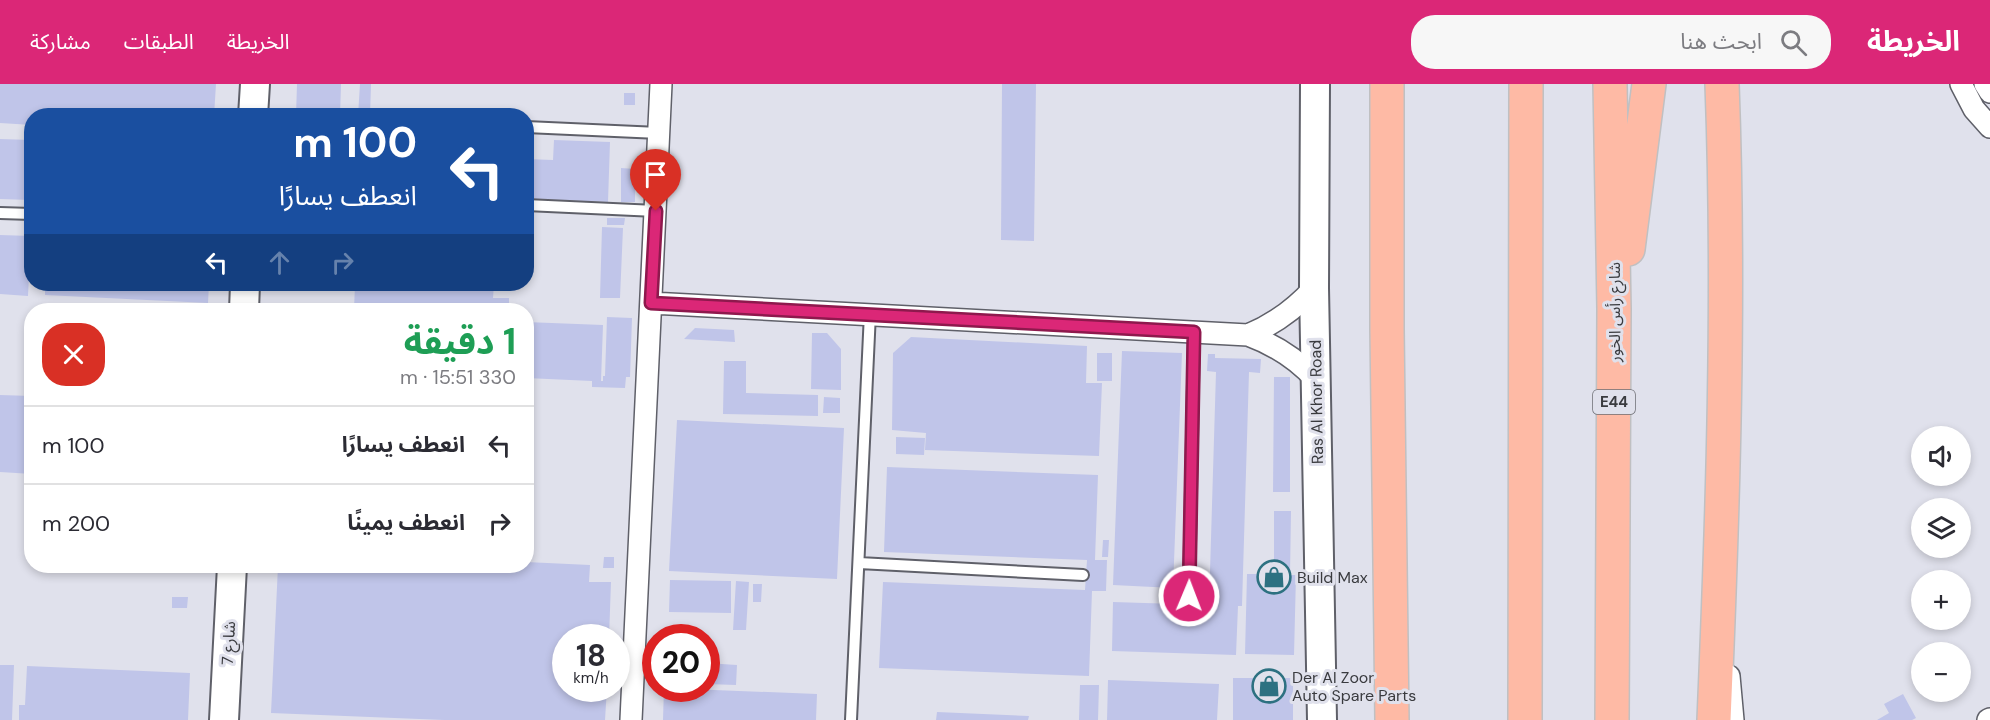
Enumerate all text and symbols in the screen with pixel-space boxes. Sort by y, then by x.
search box [1411,15,1831,69]
text: الخريطة [1867,23,1960,60]
icon: search [1777,26,1810,59]
text: ابحث هنا [1680,27,1762,56]
text: مشاركة [30,28,91,56]
text: الطبقات [124,28,194,56]
text: الخريطة [227,28,290,56]
text: 100 m [293,115,417,170]
icon: left [438,132,516,210]
pin [630,149,681,211]
icon: arrive [639,158,672,191]
text: انعطف يسارًا [279,178,417,213]
icon: left [200,246,233,279]
icon: ahead [263,246,296,279]
icon: right [326,246,359,279]
street label: شارع رأس الخور [1604,262,1627,363]
text: 1 دقيقة [404,318,516,365]
button: close [42,323,105,386]
street label: Ras Al Khor Road [1305,340,1328,464]
text: 330 m · 15:51 [400,364,516,390]
road number: E44 [1593,390,1635,414]
map controls [1911,426,1971,702]
button: sound [1911,426,1971,486]
icon: left [483,429,516,462]
text: انعطف يسارًا [342,430,465,459]
text: 100 m [42,431,104,460]
button: layers [1911,498,1971,558]
icon: right [483,507,516,540]
text: انعطف يمينًا [347,508,465,537]
text: 200 m [42,509,110,538]
shop icon: Build Max [1256,559,1292,595]
position arrow [1157,564,1221,628]
place label: Build Max [1297,567,1368,588]
button: + [1911,570,1971,630]
street label: شارع 7 [217,621,242,666]
speed limit sign: 20 [642,624,720,702]
text: 18 [576,636,606,675]
button: − [1911,642,1971,702]
place label: Der Al Zoor Auto Spare Parts [1292,667,1416,706]
text: km/h [573,668,609,688]
shop icon: Der Al Zoor Auto Spare Parts [1251,668,1287,704]

